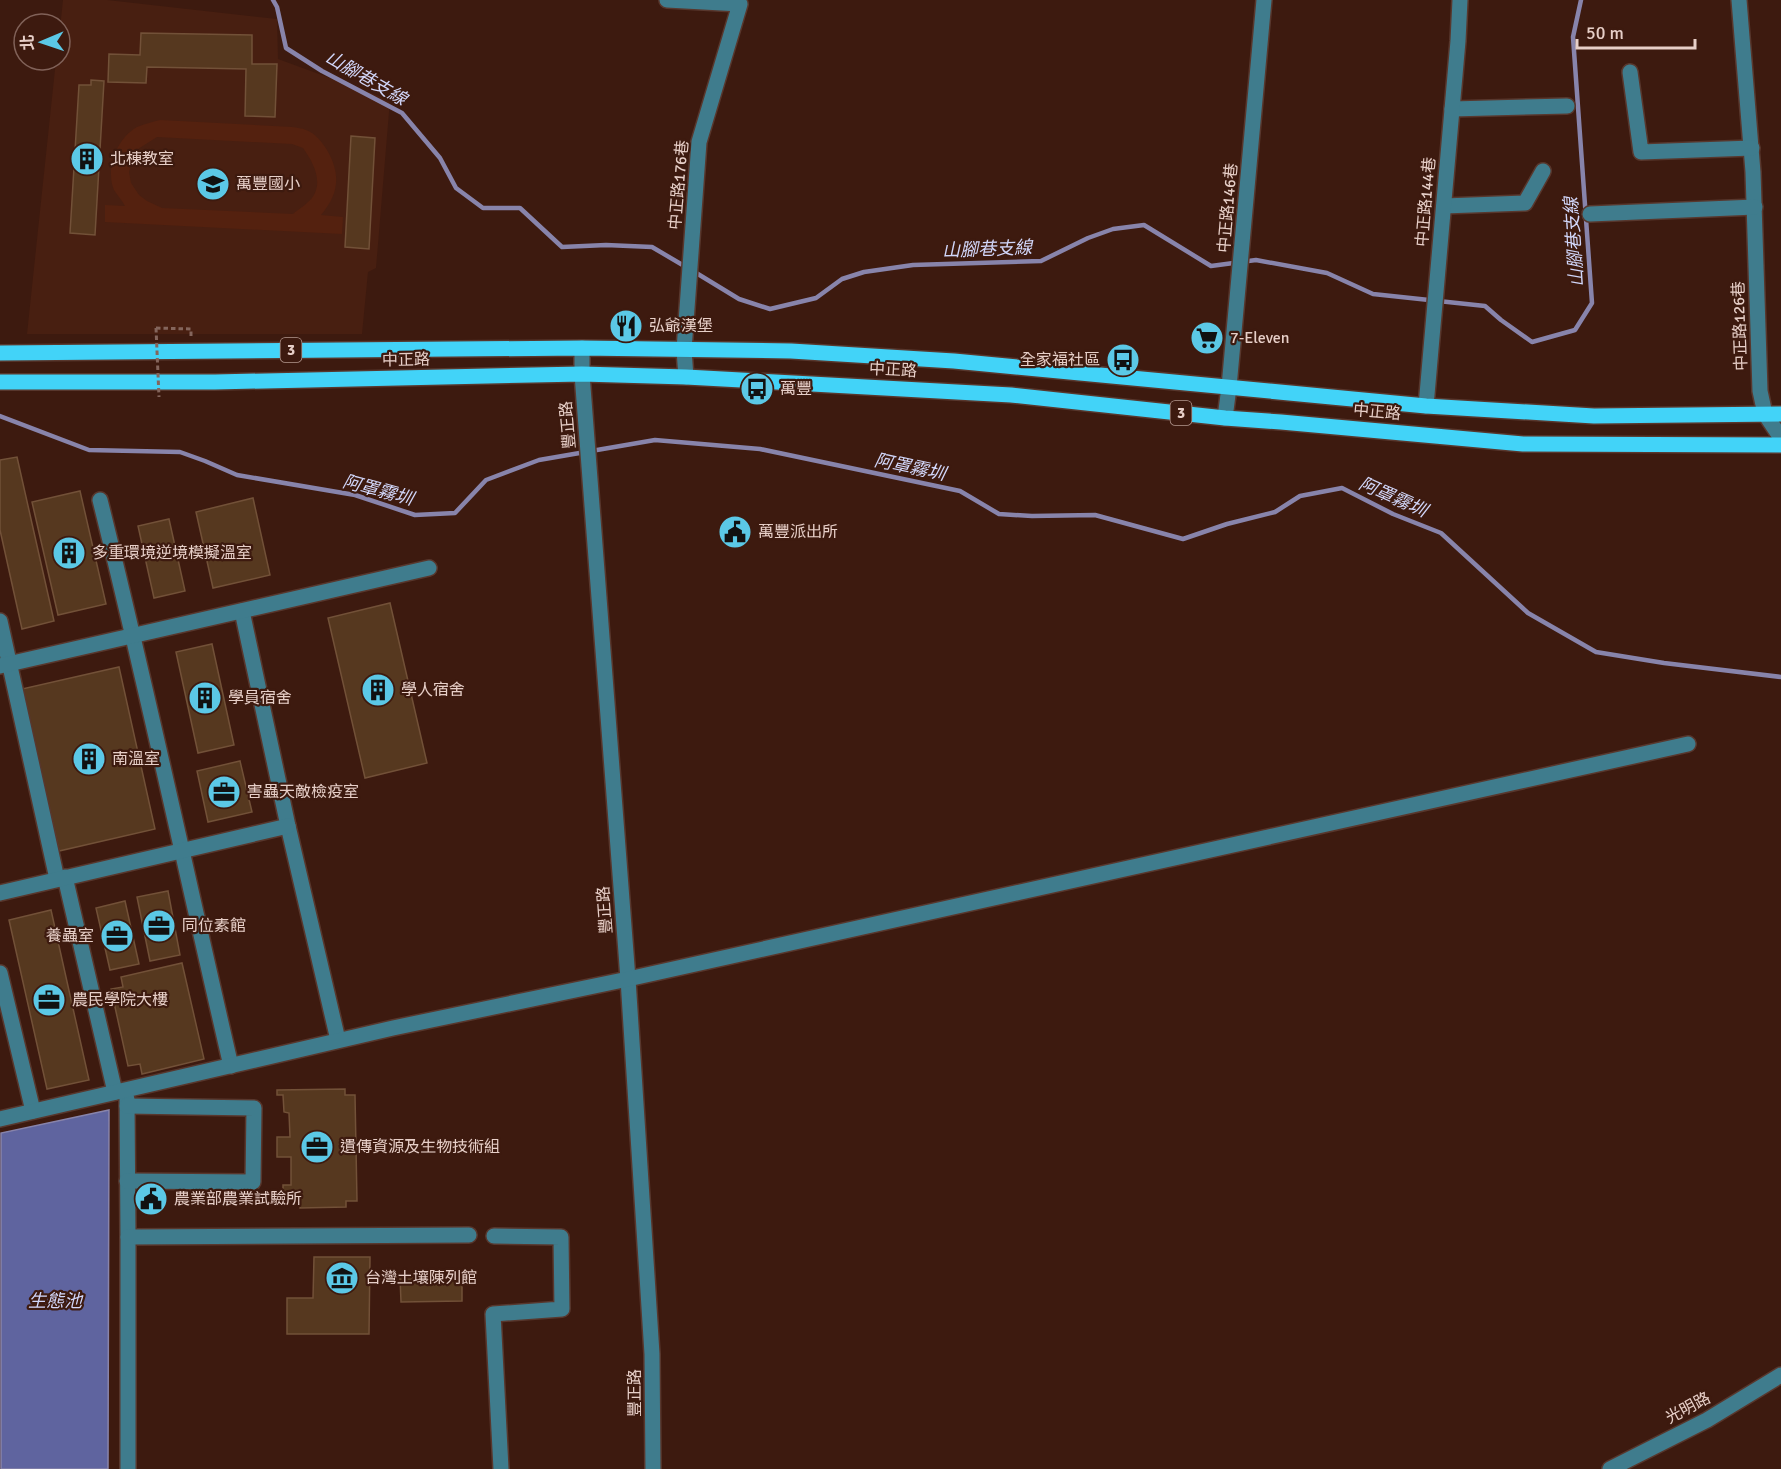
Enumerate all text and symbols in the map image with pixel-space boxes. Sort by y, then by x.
north arrow [12,12,72,72]
scale bar [1577,12,1696,50]
text: 50 m [1586,22,1624,44]
text: 北 [18,34,38,51]
water label: 山腳巷支線 [322,46,412,111]
street label: 中正路176巷 [665,139,693,231]
building icon: 北棟教室 [69,141,105,177]
place label: 北棟教室 [110,149,174,169]
street label: 中正路144巷 [1412,156,1440,248]
street label: 中正路146巷 [1214,162,1242,254]
school or university icon: 萬豐國小 [195,166,231,202]
place label: 萬豐國小 [236,174,300,194]
water label: 山腳巷支線 [1560,194,1588,288]
water label: 山腳巷支線 [942,236,1034,262]
street label: 中正路126巷 [1728,281,1752,371]
restaurant icon: 弘爺漢堡 [608,308,644,344]
place label: 弘爺漢堡 [649,316,713,336]
supermarket icon: 7-Eleven [1189,320,1225,356]
place label: 7-Eleven [1230,328,1289,348]
road number: 3 [280,338,302,362]
bus stop icon: 全家福社區 [1105,342,1141,378]
street label: 中正路 [382,350,430,370]
place label: 全家福社區 [1020,350,1100,370]
street label: 中正路 [869,359,917,381]
bus stop icon: 萬豐 [739,371,775,407]
place label: 萬豐 [780,379,812,399]
street label: 豐正路 [556,400,580,450]
street label: 中正路 [1352,400,1402,424]
road number: 3 [1170,401,1192,425]
water label: 阿罩霧圳 [872,449,950,486]
water label: 阿罩霧圳 [340,470,419,511]
water label: 阿罩霧圳 [1356,472,1433,523]
public building icon: 萬豐派出所 [717,514,753,550]
place label: 萬豐派出所 [758,522,838,542]
building icon: 多重環境逆境模擬溫室 [51,535,87,571]
place label: 多重環境逆境模擬溫室 [92,543,252,563]
building icon: 學人宿舍 [360,672,396,708]
building icon: 學員宿舍 [187,680,223,716]
place label: 學人宿舍 [401,680,465,700]
place label: 學員宿舍 [228,688,292,708]
building icon: 南溫室 [71,741,107,777]
place label: 南溫室 [112,749,160,769]
office icon: 害蟲天敵檢疫室 [206,774,242,810]
place label: 害蟲天敵檢疫室 [247,782,359,802]
street label: 豐正路 [593,885,617,935]
office icon: 同位素館 [141,908,177,944]
place label: 同位素館 [182,916,246,936]
office icon: 養蟲室 [99,918,135,954]
place label: 養蟲室 [46,926,94,946]
office icon: 農民學院大樓 [31,982,67,1018]
place label: 農民學院大樓 [72,990,168,1010]
office icon: 遺傳資源及生物技術組 [299,1129,335,1165]
place label: 遺傳資源及生物技術組 [340,1137,500,1157]
public building icon: 農業部農業試驗所 [133,1181,169,1217]
place label: 農業部農業試驗所 [174,1189,302,1209]
museum icon: 台灣土壤陳列館 [324,1260,360,1296]
place label: 台灣土壤陳列館 [365,1268,477,1288]
water label: 生態池 [28,1290,84,1312]
street label: 豐正路 [625,1369,645,1417]
street label: 光明路 [1662,1388,1714,1428]

